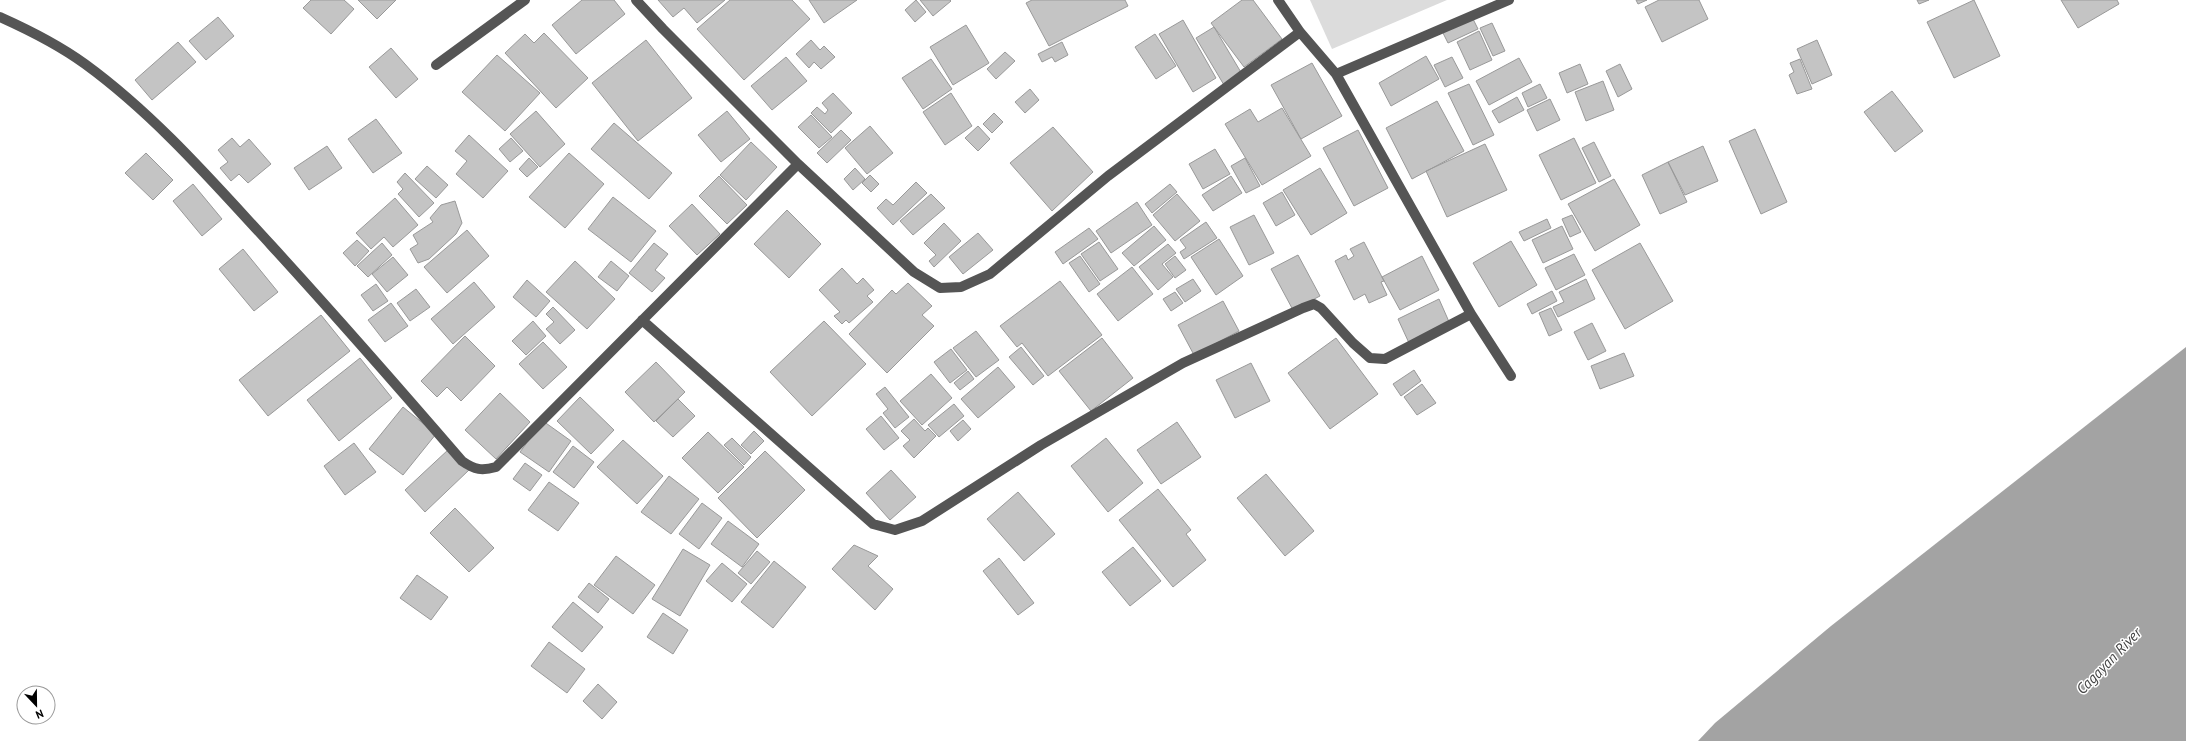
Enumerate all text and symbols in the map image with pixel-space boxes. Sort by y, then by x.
water label: Cagayan River [2072,622,2146,698]
north arrow [16,685,56,725]
text: N [34,706,46,722]

